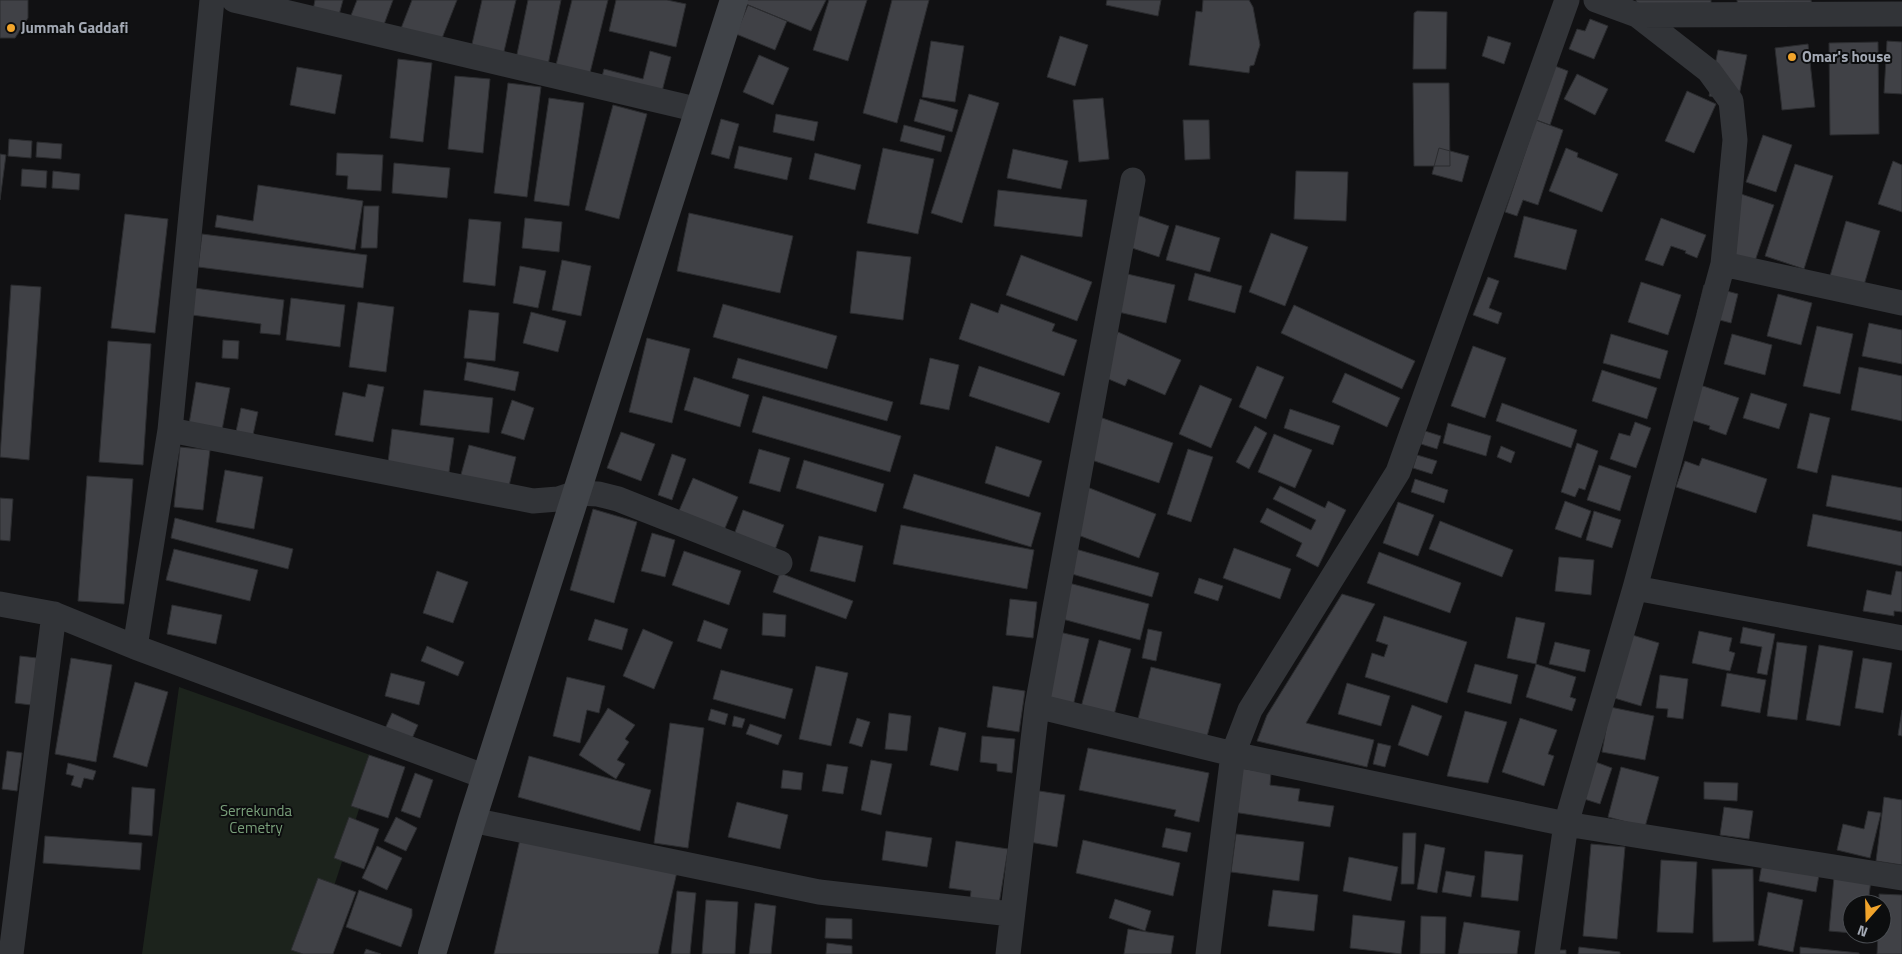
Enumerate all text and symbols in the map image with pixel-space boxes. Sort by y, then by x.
place label: Jummah Gaddafi [21,16,128,39]
marker: Jummah Gaddafi [5,22,17,34]
place label: Omar's house [1802,45,1891,68]
marker: Omar's house [1786,51,1798,63]
park label: Serrekunda Cemetry [220,799,293,839]
north arrow [1842,894,1892,944]
text: N [1854,920,1871,943]

